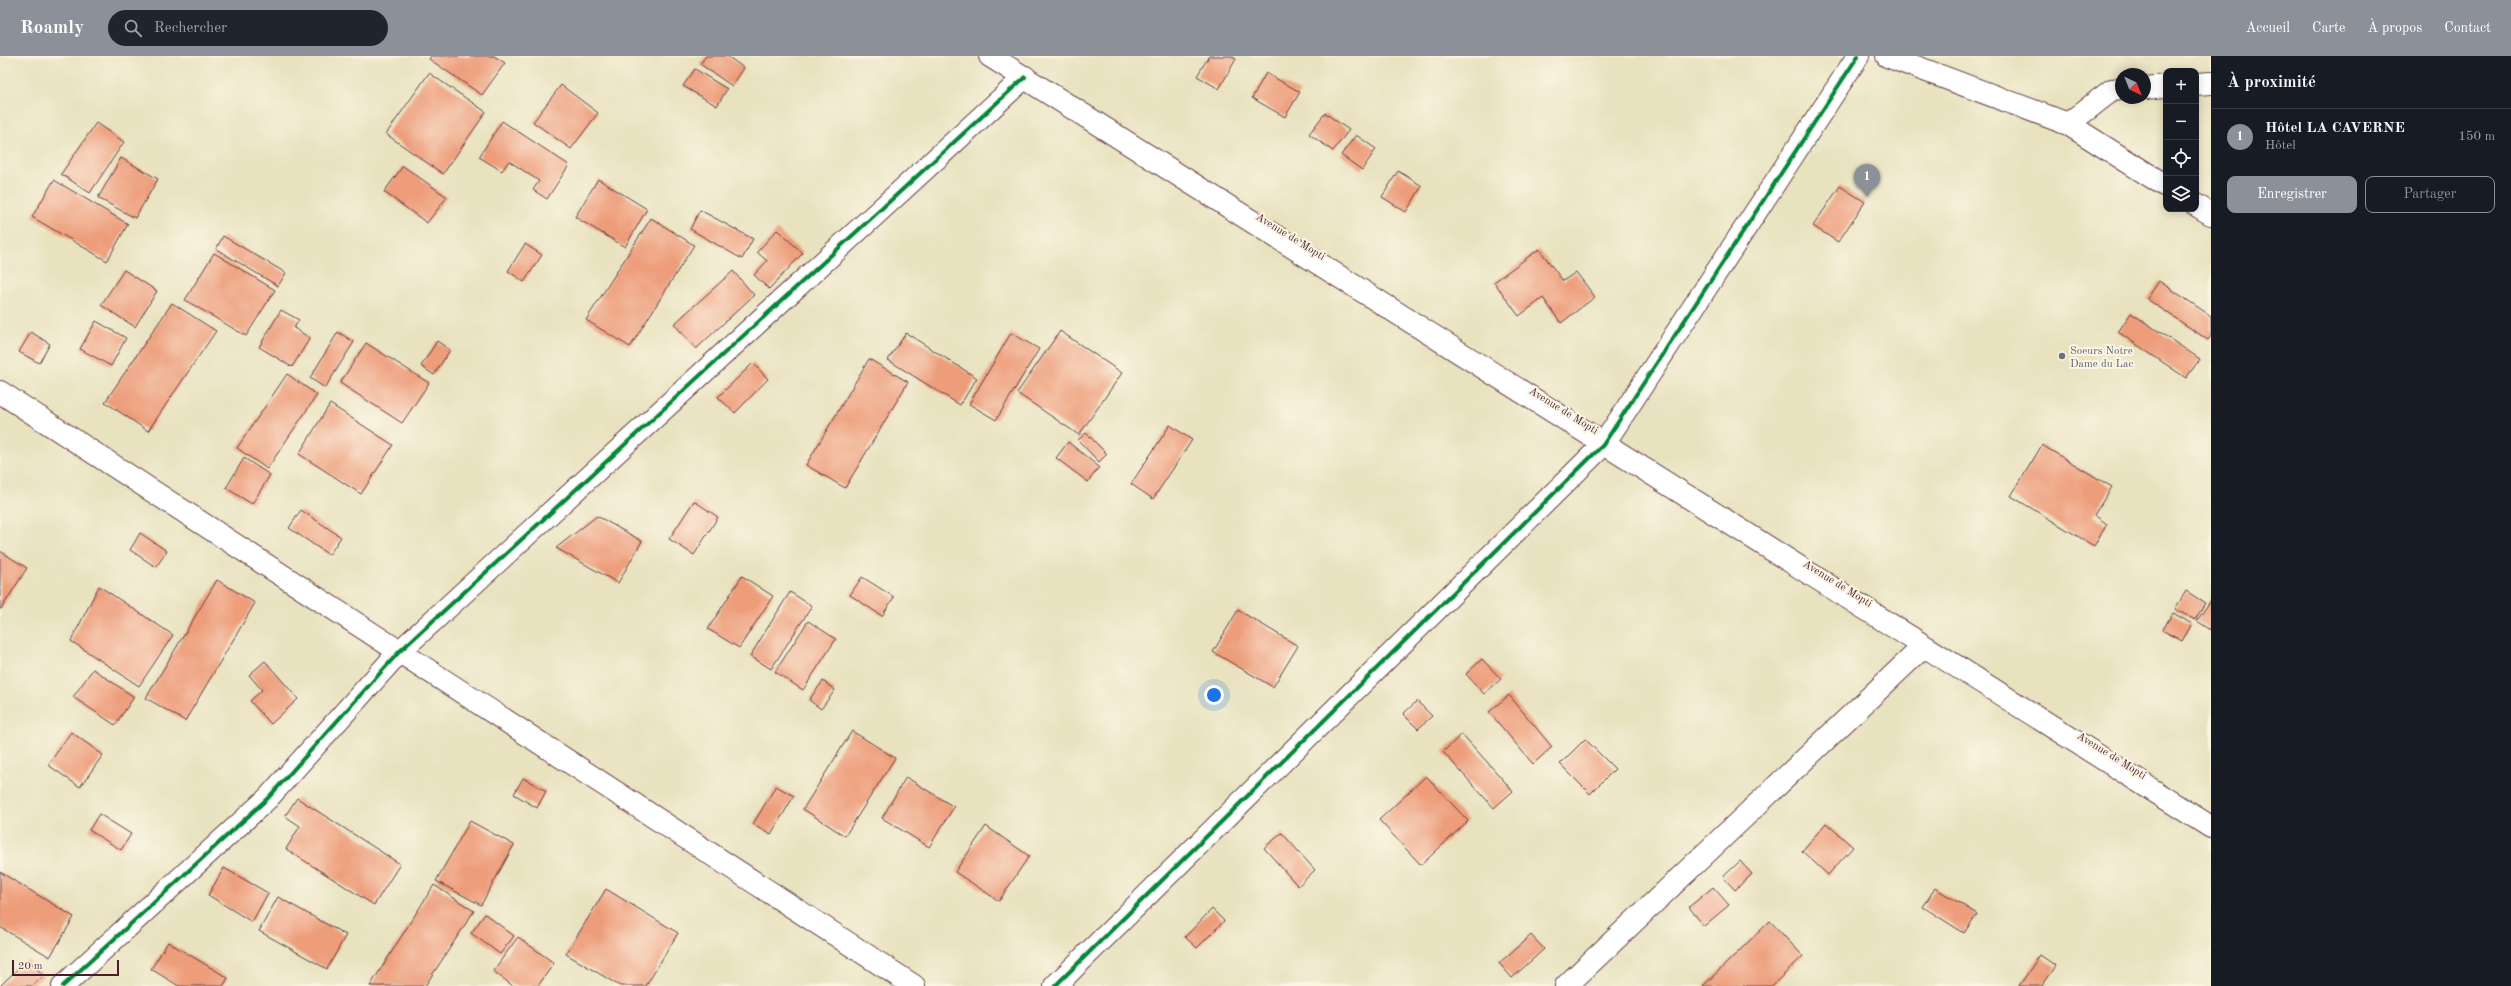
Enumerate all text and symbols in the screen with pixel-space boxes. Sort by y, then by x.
search box [108,10,388,46]
icon: search [122,17,144,39]
text: Roamly [20,19,84,38]
text: Rechercher [154,21,227,36]
text: Accueil [2246,21,2290,35]
text: Carte [2312,21,2345,35]
text: À propos [2367,21,2422,35]
text: Contact [2444,21,2491,35]
north arrow [2115,68,2151,104]
map controls [2163,68,2199,212]
button: + [2163,68,2199,104]
text: À proximité [2227,74,2316,91]
button: − [2163,104,2199,140]
text: Hôtel LA CAVERNE [2265,121,2405,136]
text: 1 [2236,130,2244,143]
text: 150 m [2458,130,2495,143]
text: Hôtel [2265,139,2296,152]
button: locate [2163,140,2199,176]
pin: 1 [1854,164,1880,197]
button: layers [2163,176,2199,212]
button: Enregistrer [2227,176,2357,213]
button: Partager [2365,176,2495,213]
street label: Avenue de Mopti [1254,212,1327,263]
place label: Soeurs Notre Dame du Lac [2070,346,2133,370]
marker: Soeurs Notre Dame du Lac [2057,351,2067,361]
street label: Avenue de Mopti [1527,386,1600,437]
street label: Avenue de Mopti [1801,559,1874,610]
your location [1204,685,1224,705]
street label: Avenue de Mopti [2075,731,2148,782]
scale bar [12,958,119,977]
text: 20 m [18,961,43,972]

